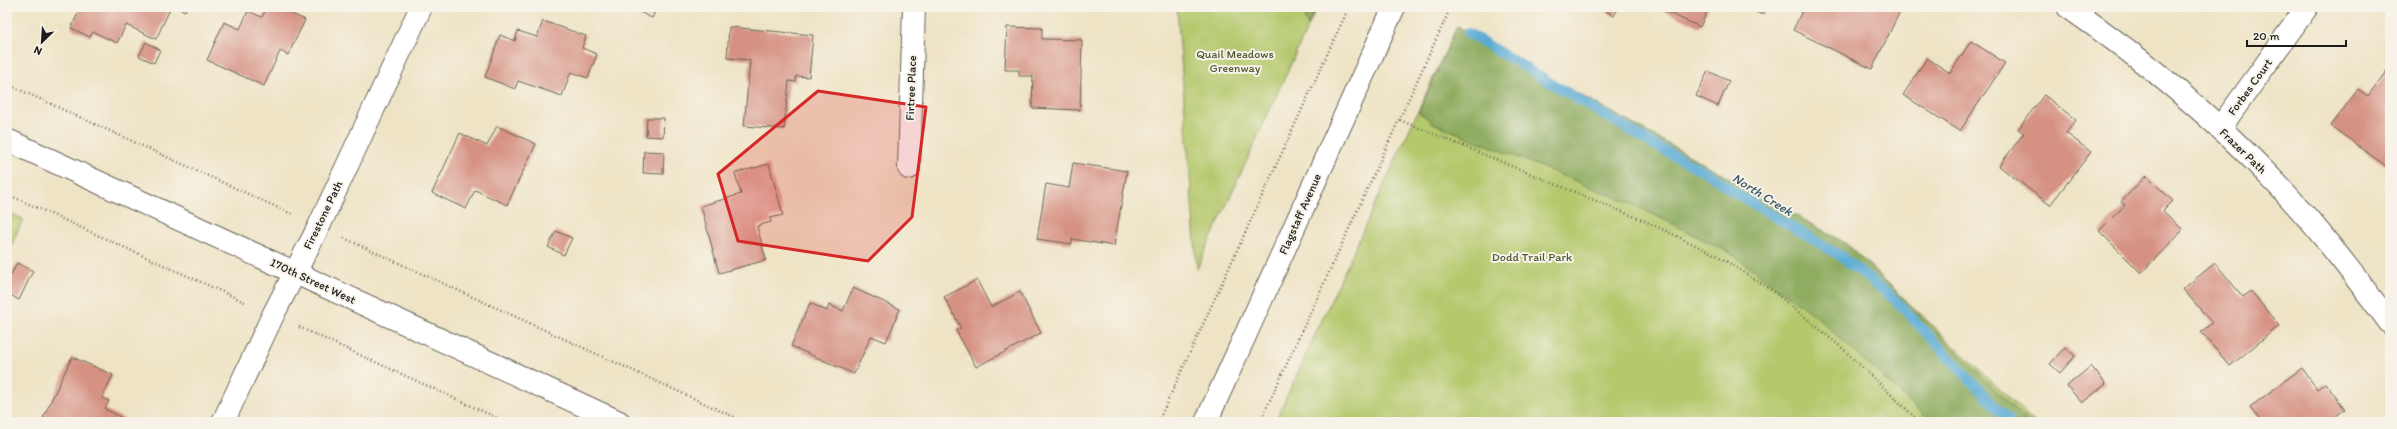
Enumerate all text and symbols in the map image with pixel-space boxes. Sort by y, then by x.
north arrow [22,22,62,62]
scale bar [2247,22,2346,48]
text: 20 m [2253,29,2280,43]
text: N [32,43,44,58]
park label: Quail Meadows Greenway [1196,47,1274,75]
street label: Firtree Place [903,55,919,121]
street label: Forbes Court [2225,56,2275,118]
street label: Frazer Path [2217,125,2269,177]
water label: North Creek [1730,170,1797,219]
street label: Flagstaff Avenue [1276,171,1324,257]
street label: Firestone Path [300,178,346,252]
park label: Dodd Trail Park [1492,250,1573,264]
street label: 170th Street West [268,255,358,307]

